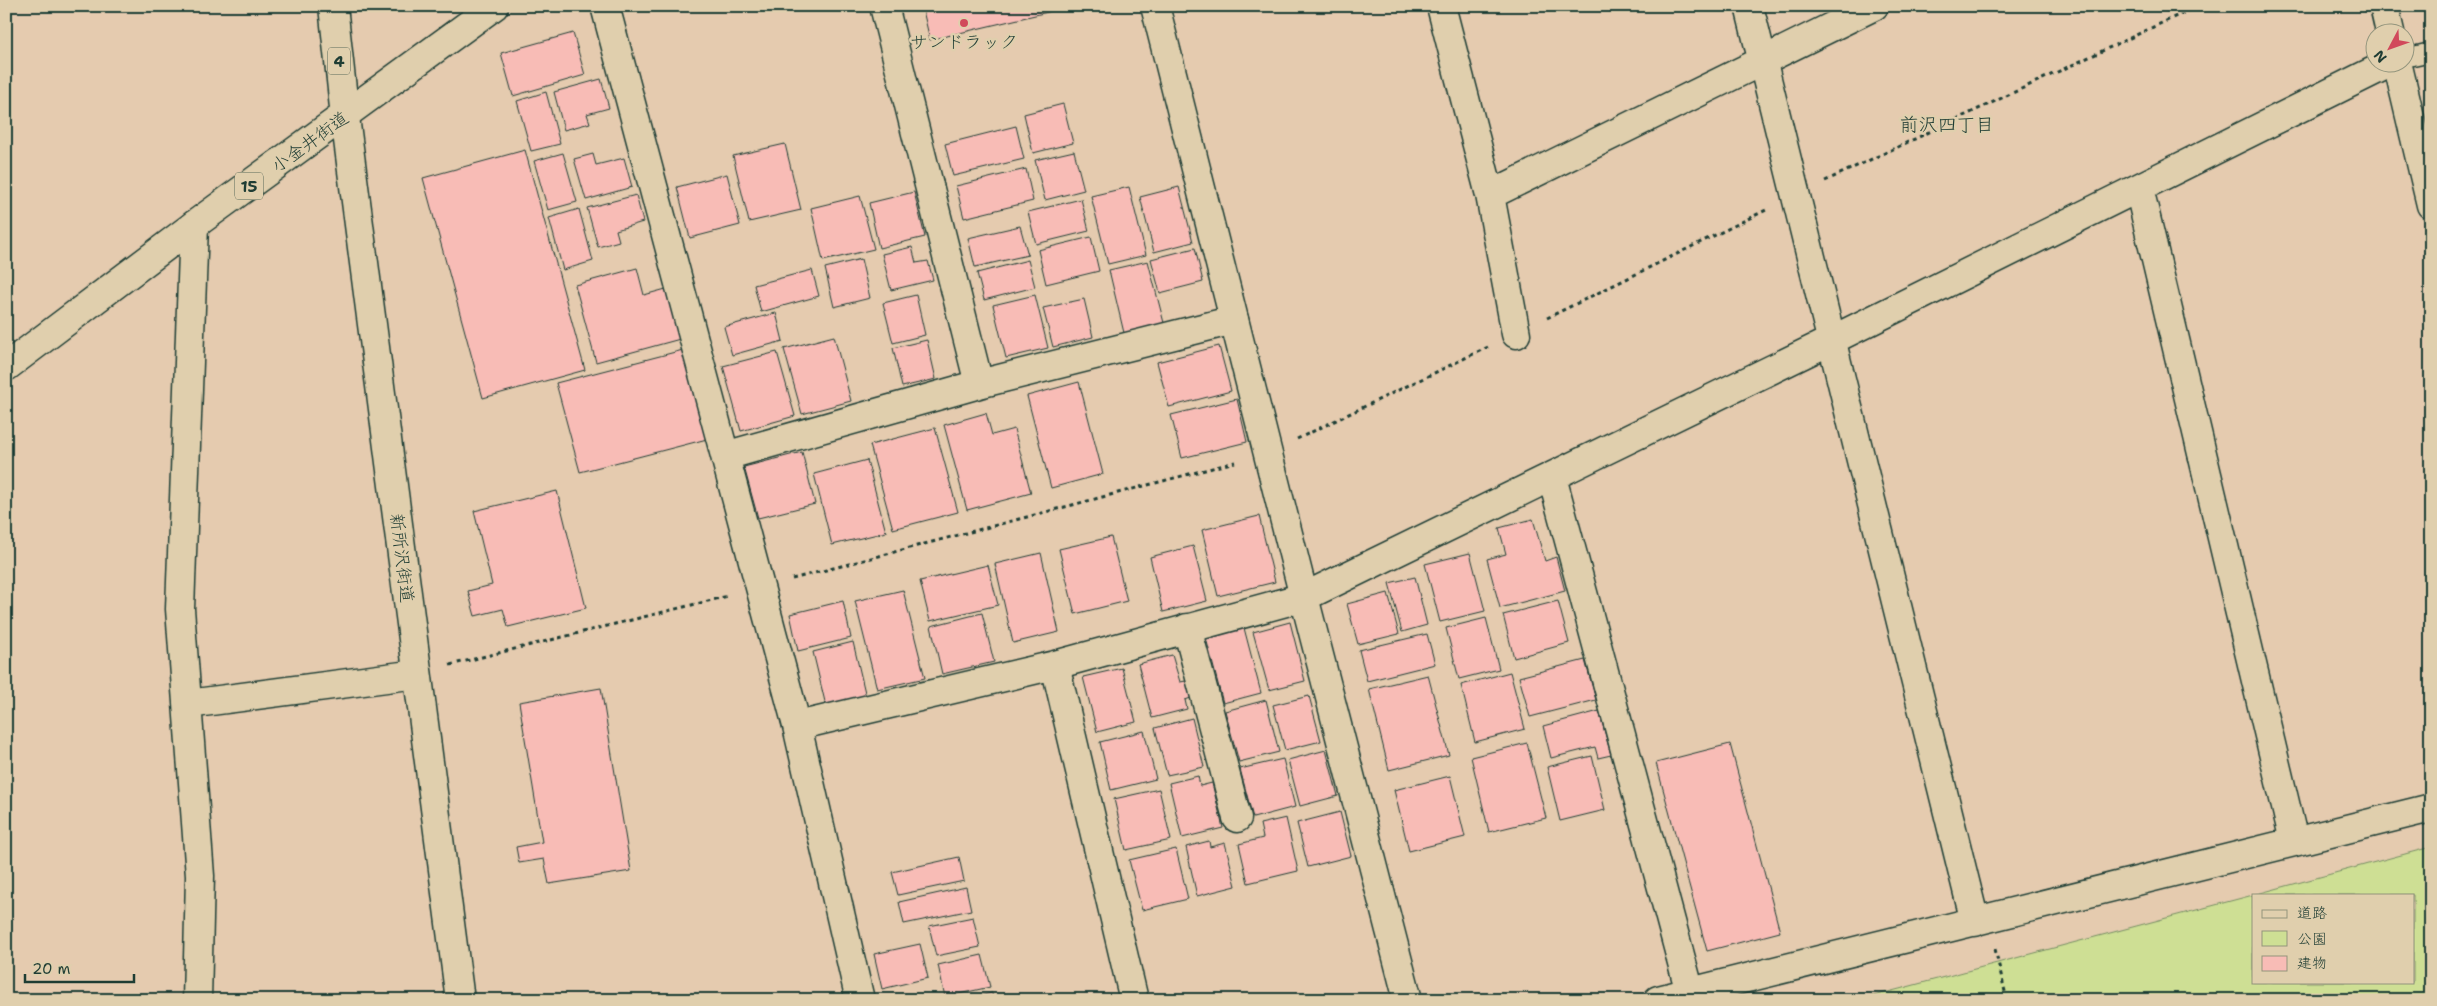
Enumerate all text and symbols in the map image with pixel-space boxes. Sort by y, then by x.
marker: サンドラック [958,17,970,29]
north arrow [2364,22,2414,72]
place label: サンドラック [910,30,1018,54]
text: N [2370,46,2391,67]
road number: 4 [328,48,350,74]
street label: 小金井街道 [267,106,353,178]
district label: 前沢四丁目 [1899,112,1995,137]
road number: 15 [235,172,263,200]
street label: 新所沢街道 [385,512,419,604]
legend [2252,894,2414,984]
text: 道路 [2297,903,2327,923]
text: 公園 [2297,929,2327,949]
scale bar [25,951,134,983]
text: 建物 [2297,953,2327,973]
text: 20 m [32,959,71,979]

